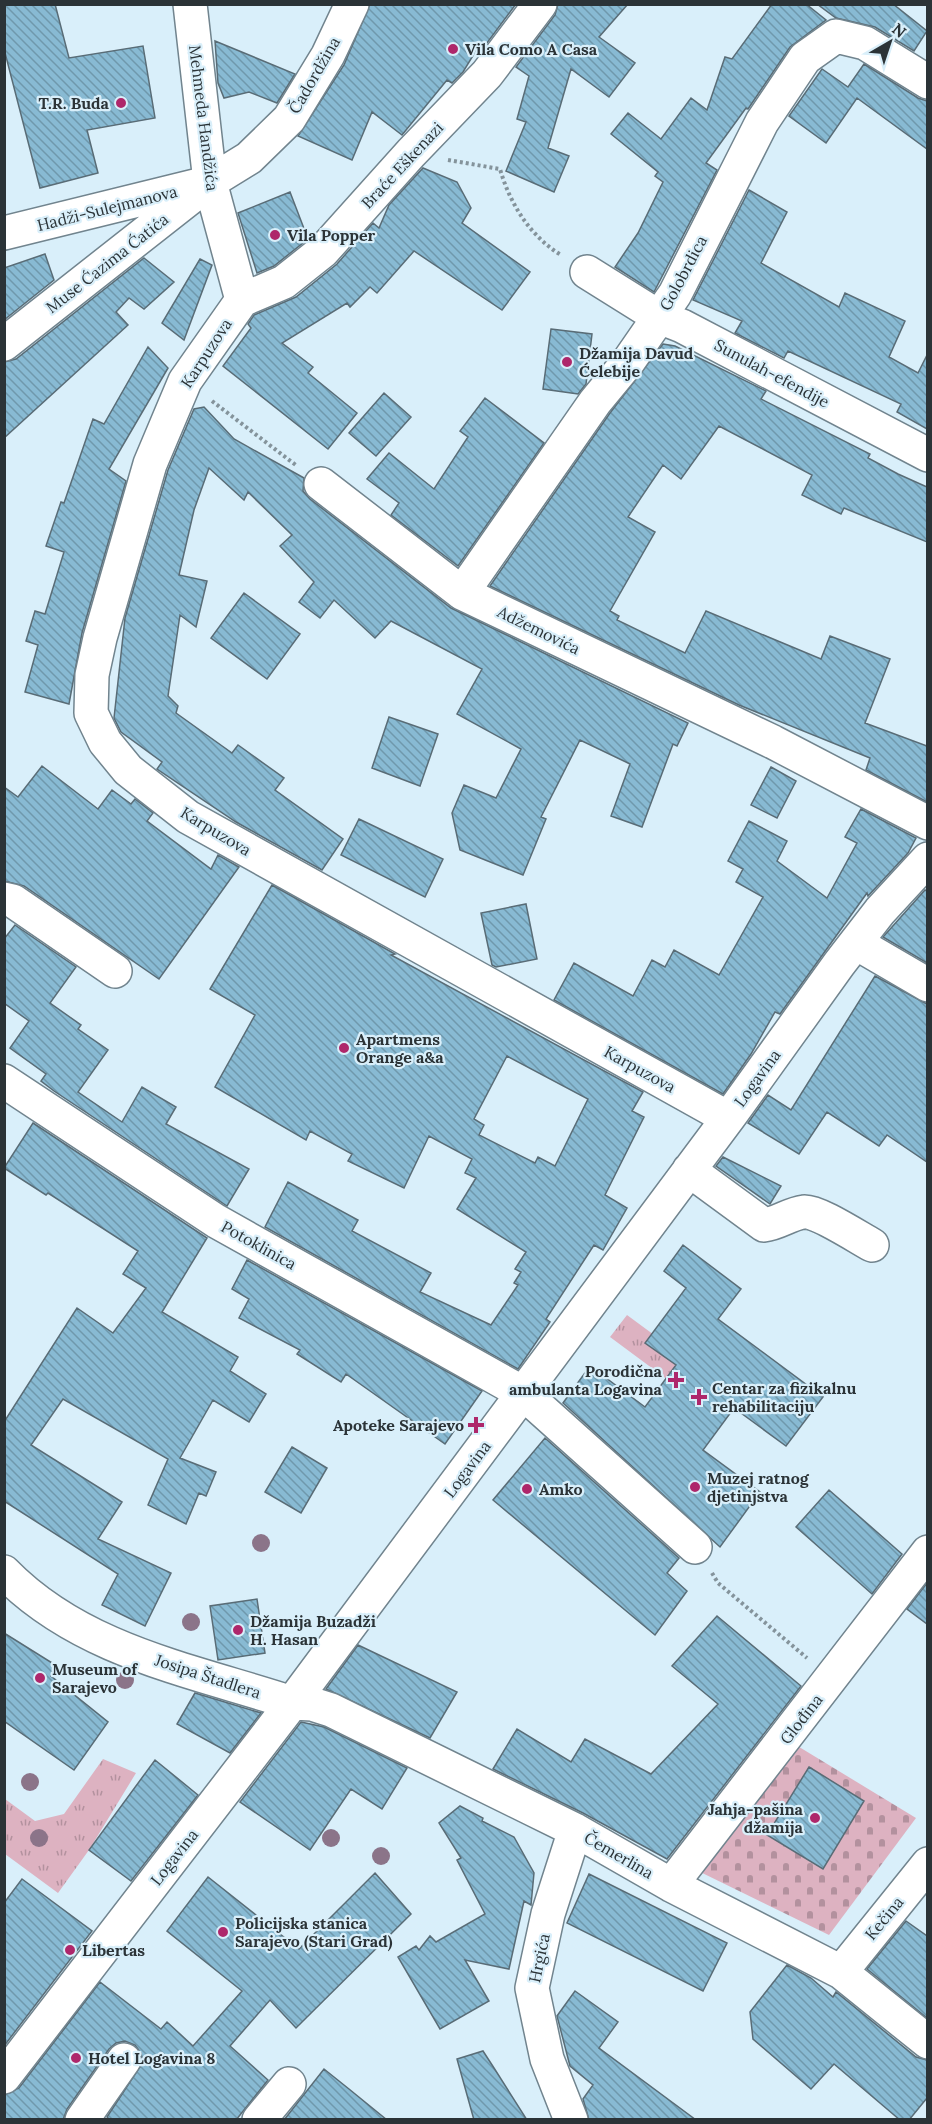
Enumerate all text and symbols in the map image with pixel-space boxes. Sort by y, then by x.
north arrow [860,12,920,72]
text: N [888,19,911,42]
street label: Čadordžina [284,33,344,117]
place label: Vila Como A Casa [465,39,598,59]
marker: Vila Como A Casa [446,42,460,56]
street label: Mehmeda Handžića [185,44,223,192]
place label: T.R. Buda [39,93,110,113]
marker: T.R. Buda [114,96,128,110]
street label: Braće Eškenazi [357,117,447,213]
street label: Hadži-Sulejmanova [35,181,179,235]
street label: Muse Ćazima Ćatića [42,209,172,317]
place label: Vila Popper [287,225,376,245]
marker: Vila Popper [268,228,282,242]
street label: Golobrdica [655,232,711,314]
street label: Karpuzova [176,315,236,391]
street label: Sunulah-efendije [711,334,833,412]
place label: Džamija Davud Ćelebije [579,343,694,381]
marker: Džamija Davud Ćelebije [560,355,574,369]
street label: Adžemovića [494,601,583,659]
street label: Karpuzova [177,802,255,860]
place label: Apartmens Orange a&a [356,1029,444,1067]
marker: Apartmens Orange a&a [337,1041,351,1055]
street label: Karpuzova [601,1041,679,1097]
street label: Logavina [729,1045,785,1111]
street label: Potoklinica [218,1216,300,1274]
place label: Porodična ambulanta Logavina [509,1361,663,1399]
marker: Porodična ambulanta Logavina [667,1371,685,1389]
place label: Centar za fizikalnu rehabilitaciju [712,1378,856,1416]
marker: Centar za fizikalnu rehabilitaciju [690,1388,708,1406]
place label: Apoteke Sarajevo [333,1415,464,1435]
marker: Apoteke Sarajevo [469,1418,483,1432]
street label: Logavina [439,1437,495,1501]
place label: Muzej ratnog djetinjstva [707,1468,810,1506]
place label: Amko [539,1479,583,1499]
marker: Muzej ratnog djetinjstva [688,1480,702,1494]
marker: Amko [520,1482,534,1496]
place label: Džamija Buzadži H. Hasan [250,1611,376,1649]
marker: Džamija Buzadži H. Hasan [231,1623,245,1637]
street label: Josipa Štadlera [152,1649,264,1703]
place label: Museum of Sarajevo [52,1659,138,1697]
marker: Museum of Sarajevo [33,1671,47,1685]
street label: Glođina [775,1690,827,1748]
place label: Jahja-pašina džamija [708,1799,804,1837]
marker: Jahja-pašina džamija [808,1811,822,1825]
street label: Logavina [146,1825,202,1889]
street label: Čemerlina [581,1827,657,1883]
street label: Kečina [860,1892,908,1944]
place label: Policijska stanica Sarajevo (Stari Grad) [235,1913,393,1952]
marker: Policijska stanica Sarajevo (Stari Grad) [216,1925,230,1939]
street label: Hrgića [524,1932,554,1984]
place label: Libertas [82,1940,145,1960]
marker: Libertas [63,1943,77,1957]
place label: Hotel Logavina 8 [88,2048,216,2068]
marker: Hotel Logavina 8 [69,2051,83,2065]

